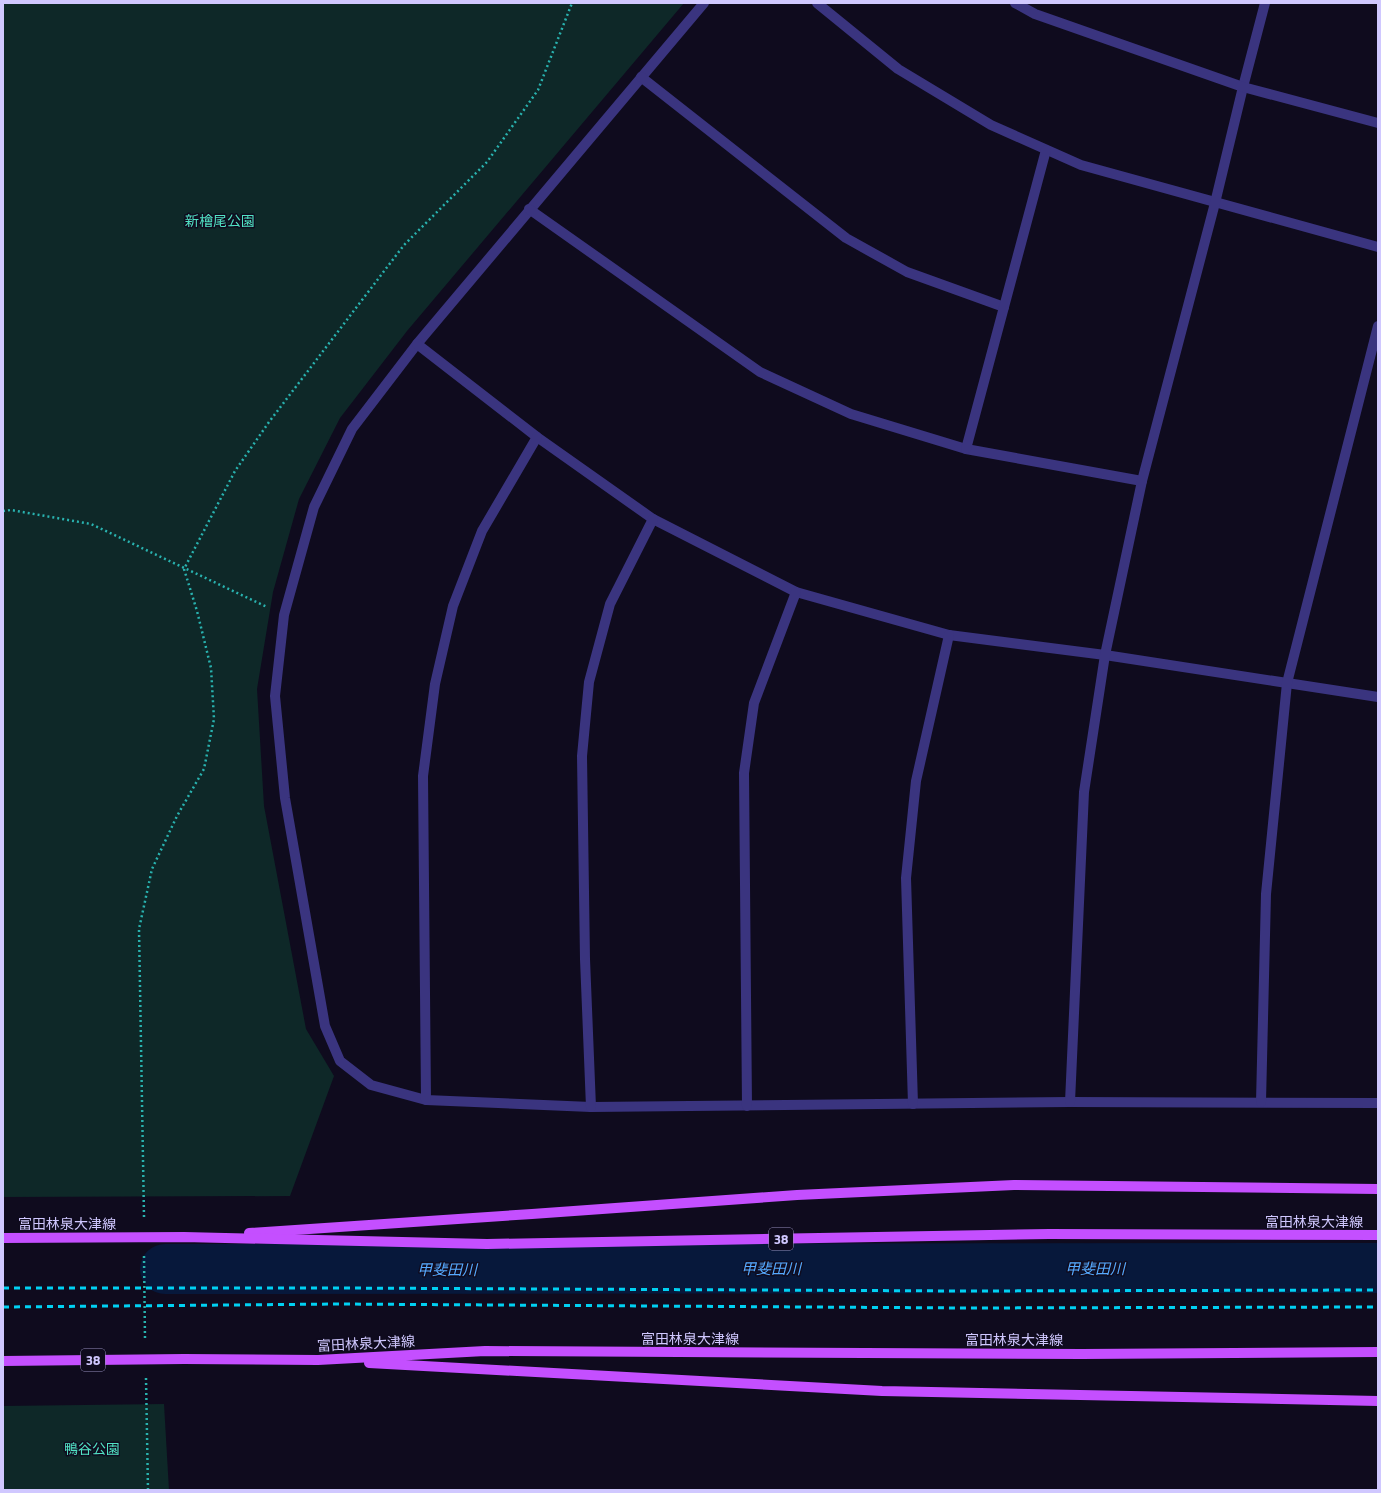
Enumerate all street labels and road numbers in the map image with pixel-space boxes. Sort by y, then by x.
street label: 富田林泉大津線 [1265,1211,1363,1232]
street label: 富田林泉大津線 [18,1213,116,1234]
road number: 38 [769,1228,793,1250]
street label: 富田林泉大津線 [641,1328,739,1349]
street label: 富田林泉大津線 [965,1329,1063,1350]
street label: 富田林泉大津線 [317,1330,415,1356]
road number: 38 [81,1349,105,1371]

